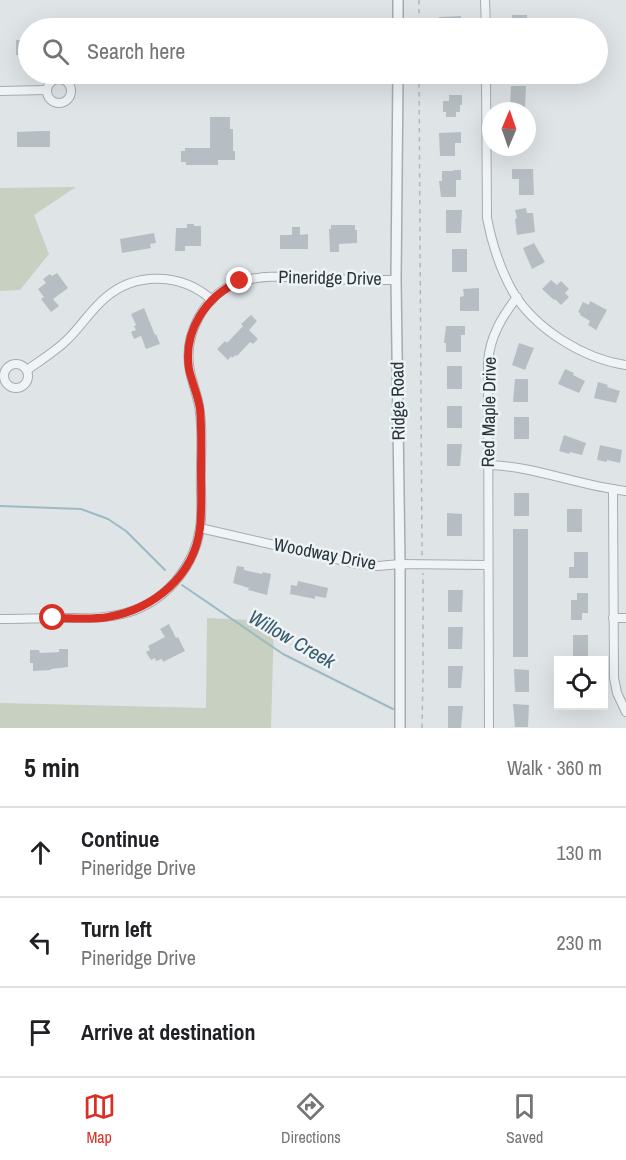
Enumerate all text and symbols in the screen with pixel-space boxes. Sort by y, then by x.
search box [18,18,608,84]
icon: search [39,35,72,68]
text: Search here [87,36,185,66]
north arrow [482,102,536,156]
street label: Pineridge Drive [278,264,382,291]
route end [226,267,252,293]
street label: Red Maple Drive [475,356,502,468]
street label: Ridge Road [384,361,411,441]
street label: Woodway Drive [272,531,378,576]
water label: Willow Creek [244,603,341,675]
route start [39,604,65,630]
map controls [554,656,608,710]
button: locate [554,656,608,710]
text: 5 min [24,750,80,785]
text: Walk · 360 m [507,754,602,781]
text: Continue [81,824,159,854]
icon: ahead [24,836,57,869]
text: 130 m [556,839,602,866]
text: Pineridge Drive [81,854,196,881]
text: Turn left [81,914,152,944]
icon: left [24,926,57,959]
text: 230 m [556,929,602,956]
text: Pineridge Drive [81,944,196,971]
icon: arrive [24,1016,57,1049]
text: Arrive at destination [81,1017,255,1047]
tab: Map [83,1090,116,1148]
tab: Directions [281,1090,341,1148]
tab: Saved [506,1090,543,1148]

